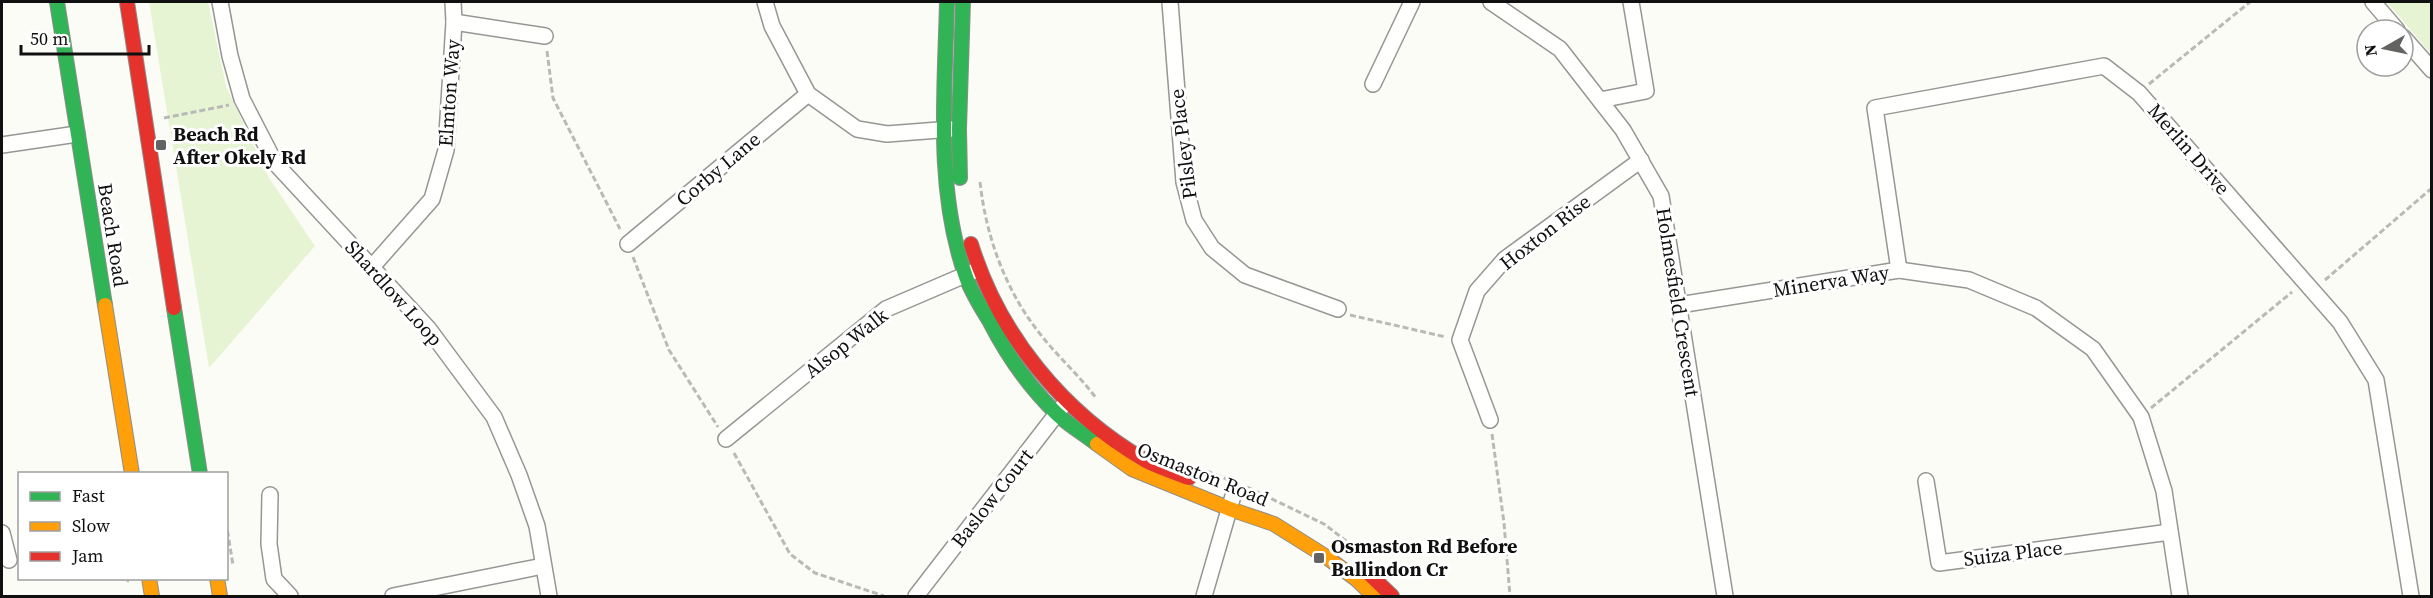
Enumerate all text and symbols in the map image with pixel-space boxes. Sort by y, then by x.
scale bar [21,18,148,56]
north arrow [2355,18,2415,78]
text: 50 m [30,26,68,51]
street label: Elmton Way [431,38,467,148]
text: N [2358,43,2382,58]
street label: Pilsley Place [1162,87,1204,201]
street label: Merlin Drive [2141,97,2237,201]
place label: Beach Rd After Okely Rd [173,120,306,171]
street label: Corby Lane [670,125,766,213]
marker: Beach Rd After Okely Rd [154,138,168,152]
street label: Beach Road [91,181,135,289]
street label: Hoxton Rise [1494,188,1596,276]
street label: Holmesfield Crescent [1649,205,1707,399]
street label: Shardlow Loop [339,234,449,352]
street label: Minerva Way [1771,258,1892,304]
street label: Alsop Walk [798,301,894,385]
street label: Osmaston Road [1133,435,1273,513]
street label: Baslow Court [944,442,1040,553]
legend [18,472,228,580]
text: Fast [72,483,105,508]
text: Slow [72,513,110,538]
place label: Osmaston Rd Before Ballindon Cr [1331,532,1518,583]
street label: Suiza Place [1962,533,2064,573]
text: Jam [71,543,104,568]
marker: Osmaston Rd Before Ballindon Cr [1312,551,1326,565]

